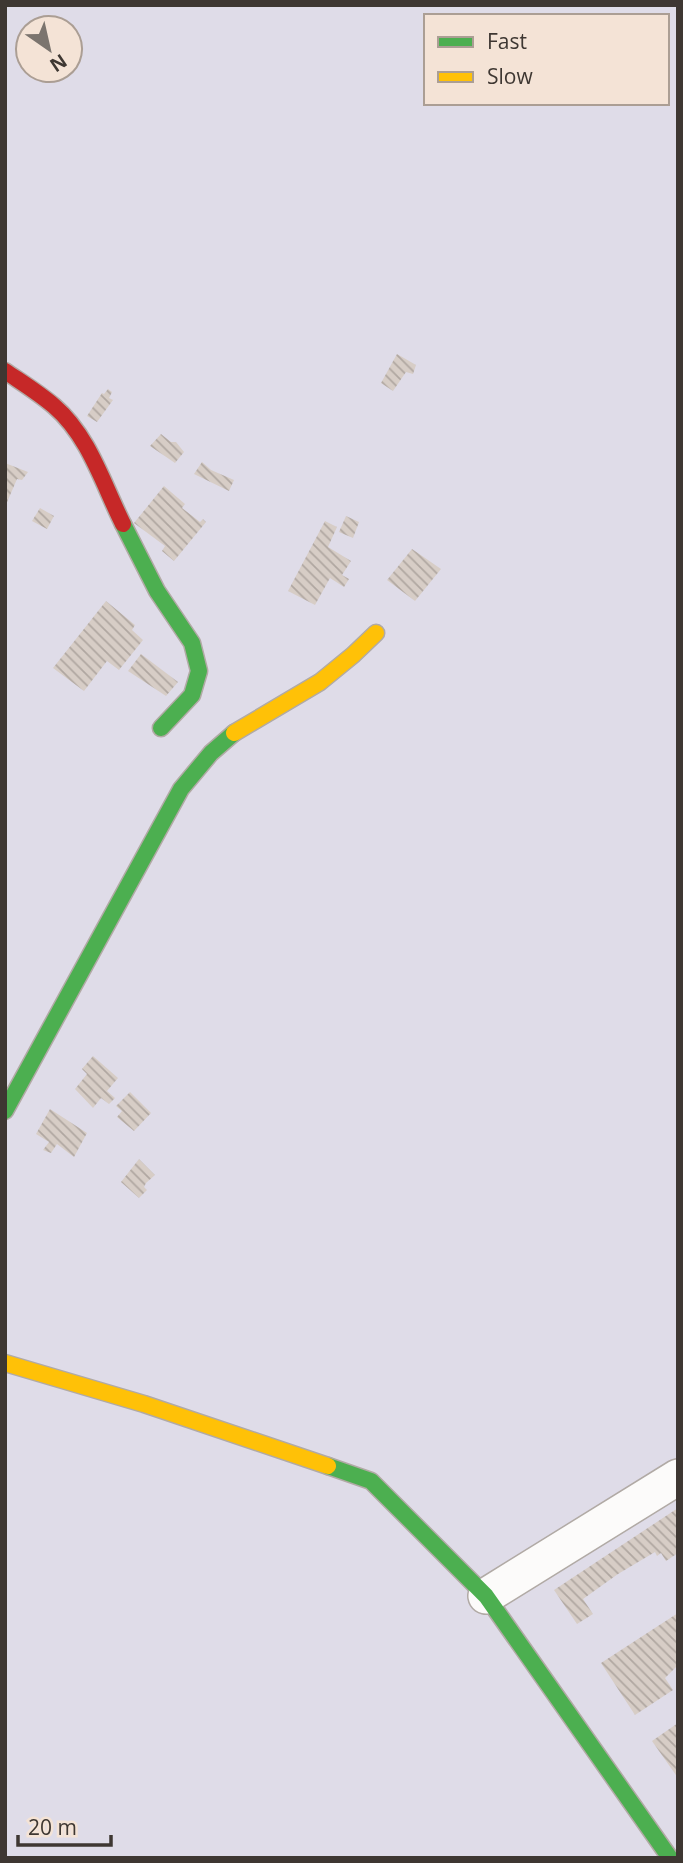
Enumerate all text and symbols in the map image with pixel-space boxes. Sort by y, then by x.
north arrow [14,14,84,84]
legend [424,14,669,105]
text: Fast [487,27,527,55]
text: N [45,48,72,78]
text: Slow [487,62,533,90]
scale bar [18,1804,110,1848]
text: 20 m [28,1813,77,1841]

